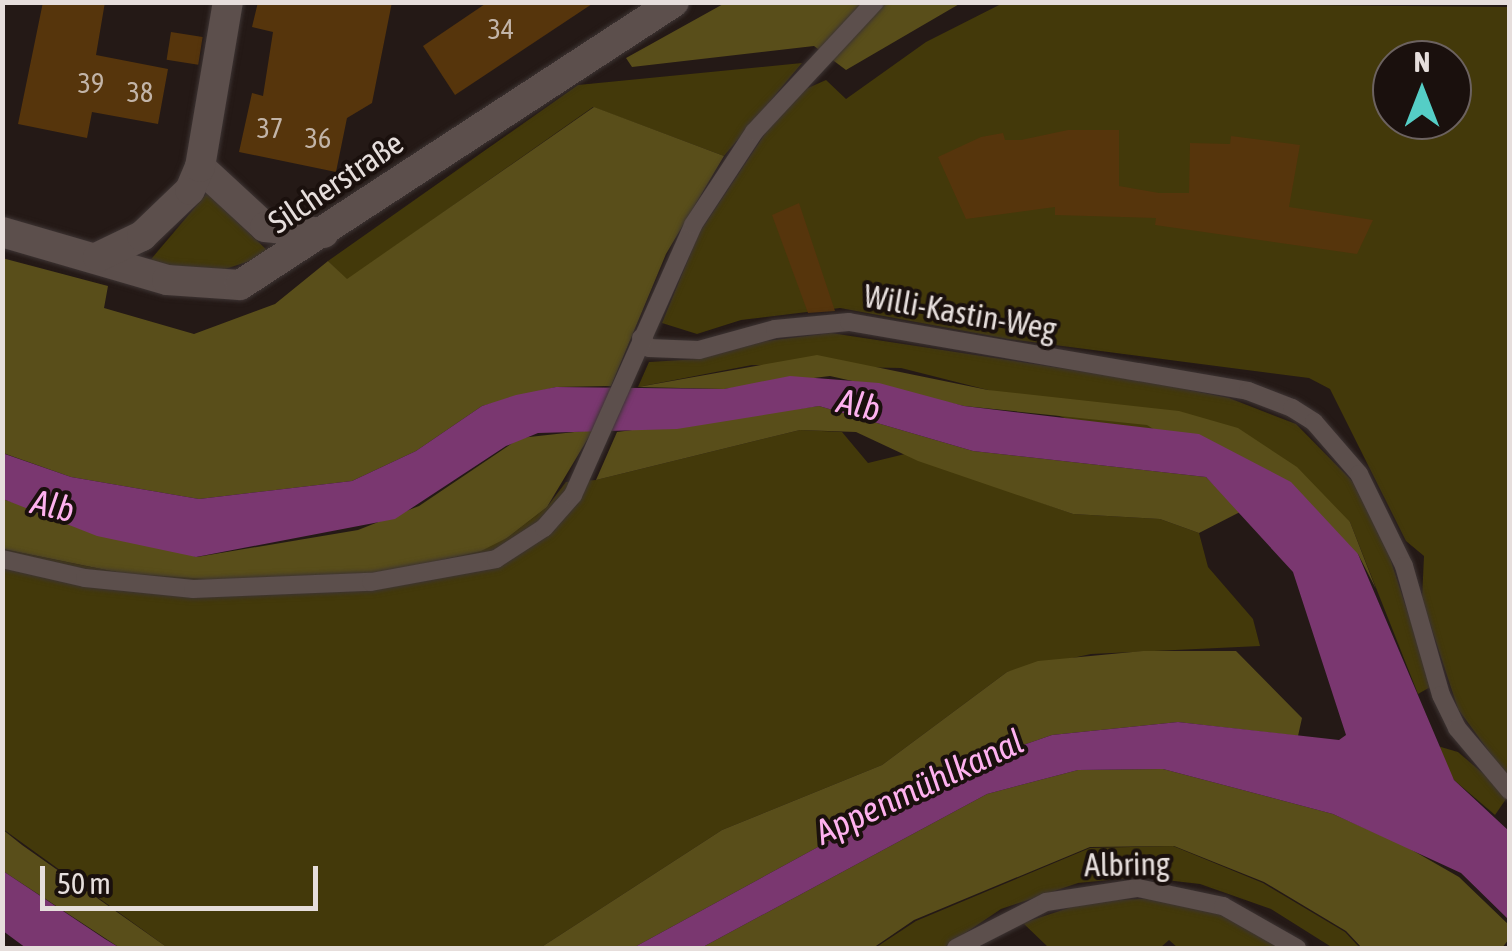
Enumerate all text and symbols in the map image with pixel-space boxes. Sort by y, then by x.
house number: 34 [488,12,514,46]
north arrow [1372,40,1472,140]
text: N [1414,46,1430,78]
house number: 39 [78,66,104,100]
house number: 38 [127,75,153,109]
house number: 37 [257,111,283,145]
house number: 36 [305,121,331,155]
street label: Silcherstraße [261,124,411,242]
street label: Willi-Kastin-Weg [861,277,1059,349]
water label: Alb [833,379,885,429]
water label: Alb [27,480,79,530]
water label: Appenmühlkanal [808,719,1030,853]
street label: Albring [1084,845,1170,885]
scale bar [45,846,322,908]
text: 50 m [57,866,111,900]

